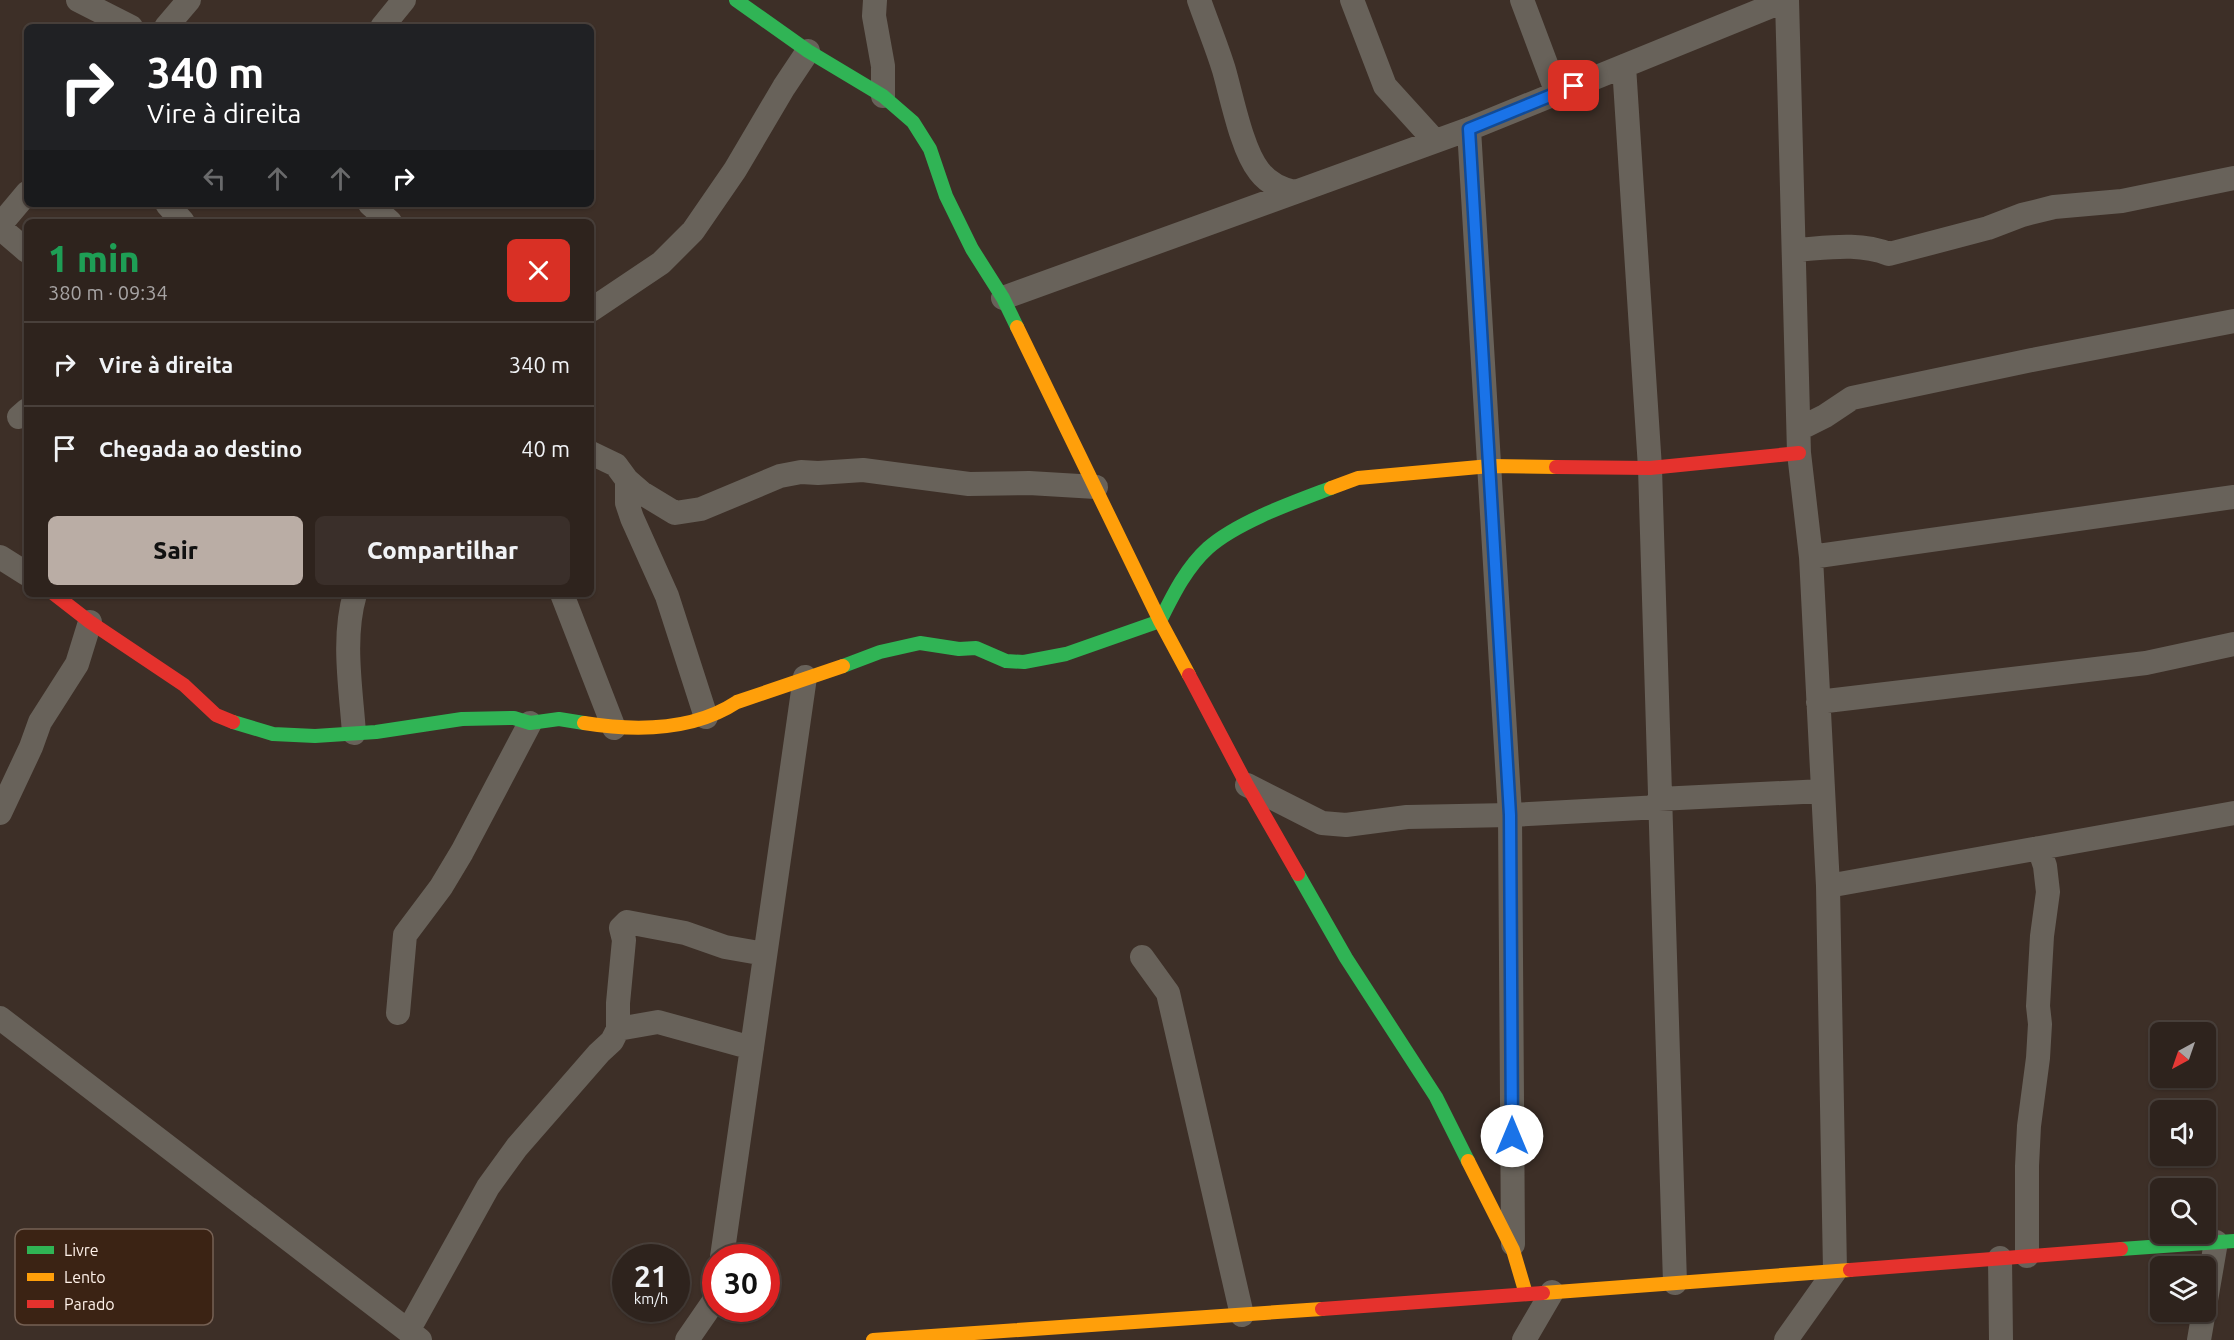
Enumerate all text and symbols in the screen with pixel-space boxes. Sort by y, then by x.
icon: right [48,48,126,126]
text: 340 m [147,49,264,96]
pin [1548,60,1599,111]
icon: arrive [1557,69,1590,102]
text: Vire à direita [147,98,301,128]
icon: left [198,162,231,195]
icon: ahead [261,162,294,195]
icon: ahead [324,162,357,195]
icon: right [387,162,420,195]
text: 1 min [48,238,140,279]
button: close [507,239,570,302]
text: 380 m · 09:34 [48,281,168,304]
icon: right [48,348,81,381]
text: Vire à direita [99,352,233,377]
text: 340 m [509,352,570,377]
icon: arrive [48,432,81,465]
text: Chegada ao destino [99,436,302,461]
text: 40 m [521,436,570,461]
button: Sair [48,516,303,585]
button: Compartilhar [315,516,570,585]
north arrow [2150,1022,2216,1088]
map controls [2150,1022,2216,1322]
button: sound [2150,1100,2216,1166]
position arrow [1480,1104,1544,1168]
button: search [2150,1178,2216,1244]
legend [15,1229,213,1325]
text: Livre [64,1241,99,1259]
speed limit sign: 30 [702,1244,780,1322]
button: layers [2150,1256,2216,1322]
text: 21 [634,1259,668,1293]
text: Lento [64,1268,106,1286]
text: km/h [634,1290,668,1307]
text: Parado [64,1295,115,1313]

